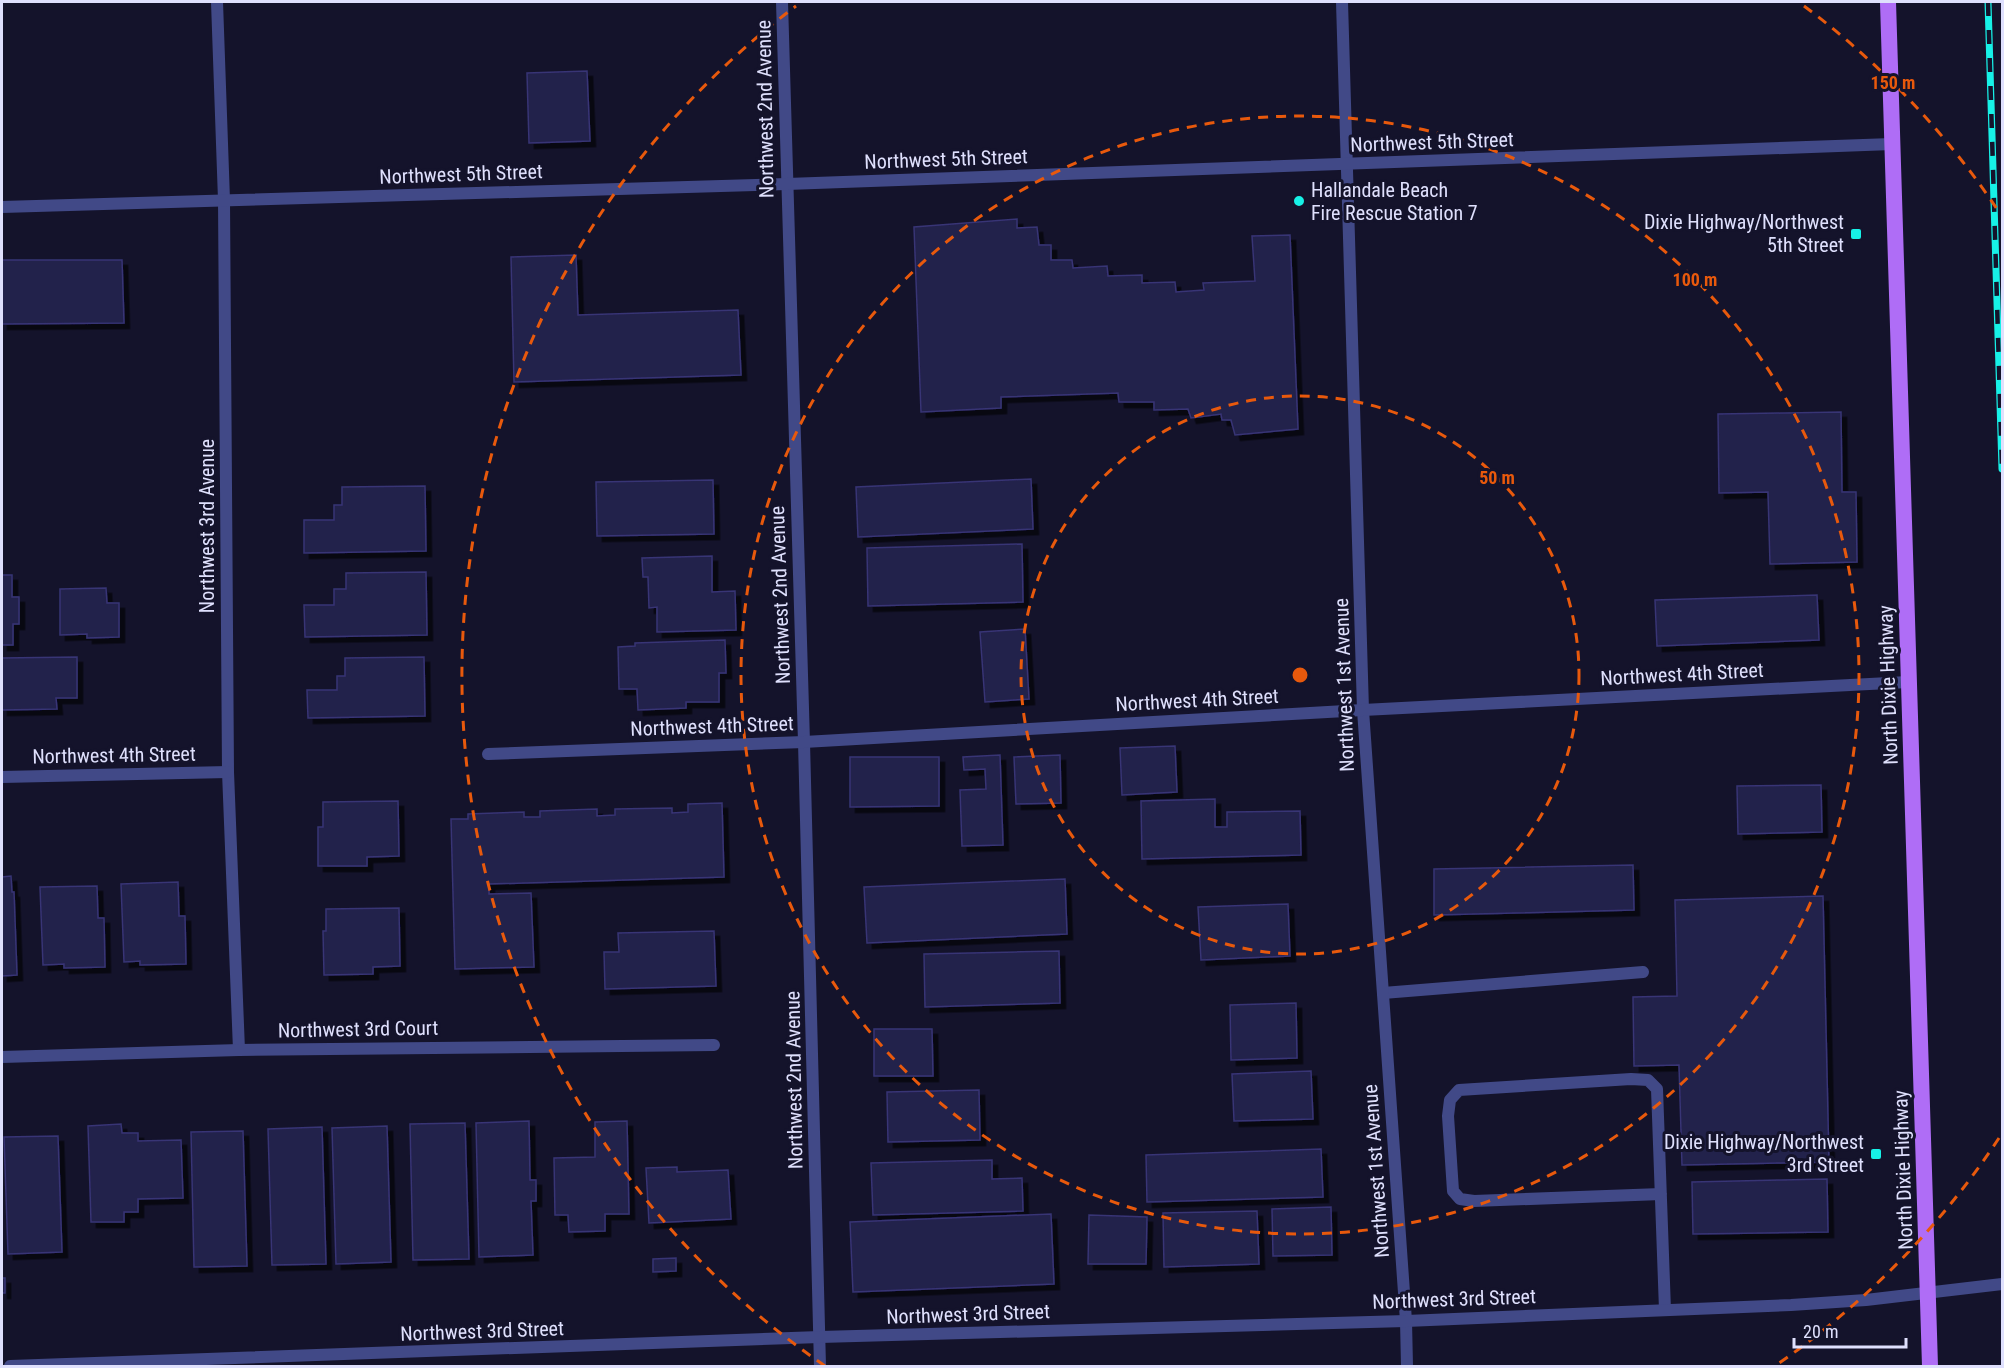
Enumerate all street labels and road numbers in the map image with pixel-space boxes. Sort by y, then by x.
street label: Northwest 2nd Avenue [751,20,779,198]
street label: Northwest 5th Street [1350,127,1514,157]
street label: Northwest 5th Street [864,144,1028,174]
street label: Northwest 5th Street [379,159,543,189]
street label: Northwest 3rd Avenue [195,439,219,613]
street label: Northwest 2nd Avenue [765,506,795,684]
street label: Northwest 1st Avenue [1329,598,1359,772]
street label: North Dixie Highway [1873,605,1903,765]
street label: Northwest 4th Street [1600,658,1764,690]
street label: Northwest 4th Street [1115,684,1279,716]
street label: Northwest 4th Street [630,711,794,741]
street label: Northwest 4th Street [32,742,196,768]
street label: Northwest 2nd Avenue [780,991,808,1169]
street label: Northwest 3rd Court [278,1016,438,1042]
street label: Northwest 1st Avenue [1358,1084,1394,1258]
street label: North Dixie Highway [1888,1090,1918,1250]
street label: Northwest 3rd Street [1372,1284,1536,1314]
street label: Northwest 3rd Street [886,1299,1050,1329]
street label: Northwest 3rd Street [400,1316,564,1346]

